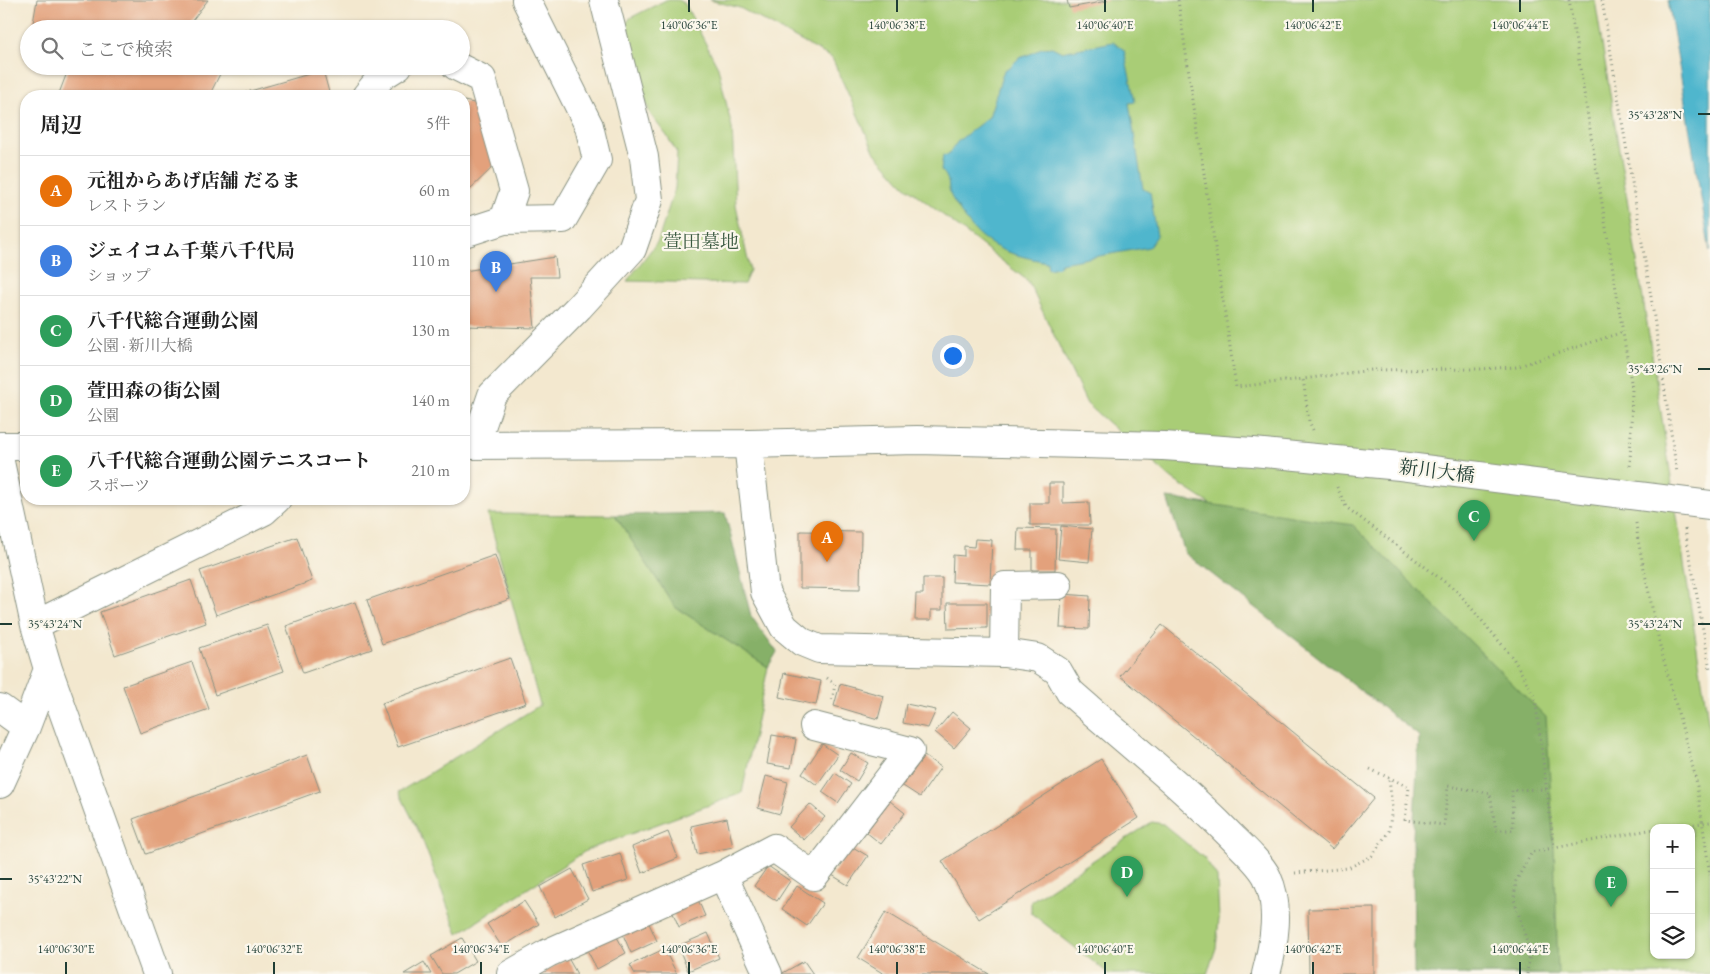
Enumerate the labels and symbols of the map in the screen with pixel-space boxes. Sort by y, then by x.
text: 140°06'36"E [661,17,718,33]
text: 140°06'38"E [869,17,926,33]
text: 140°06'40"E [1077,17,1134,33]
text: 140°06'42"E [1285,17,1342,33]
text: 140°06'44"E [1492,17,1549,33]
text: 35°43'28"N [1628,107,1682,123]
park label: 萱田墓地 [663,229,739,254]
pin: B [480,251,512,292]
your location [940,343,966,369]
text: 35°43'26"N [1628,361,1682,377]
street label: 新川大橋 [1398,454,1476,488]
pin: C [1458,500,1490,541]
pin: A [811,521,843,562]
text: 35°43'24"N [28,616,82,632]
text: 35°43'24"N [1628,616,1682,632]
pin: D [1111,856,1143,897]
pin: E [1595,866,1627,907]
text: 35°43'22"N [28,871,82,887]
text: 140°06'30"E [38,941,95,957]
text: 140°06'32"E [246,941,303,957]
text: 140°06'34"E [453,941,510,957]
text: 140°06'36"E [661,941,718,957]
text: 140°06'38"E [869,941,926,957]
text: 140°06'40"E [1077,941,1134,957]
text: 140°06'42"E [1285,941,1342,957]
text: 140°06'44"E [1492,941,1549,957]

